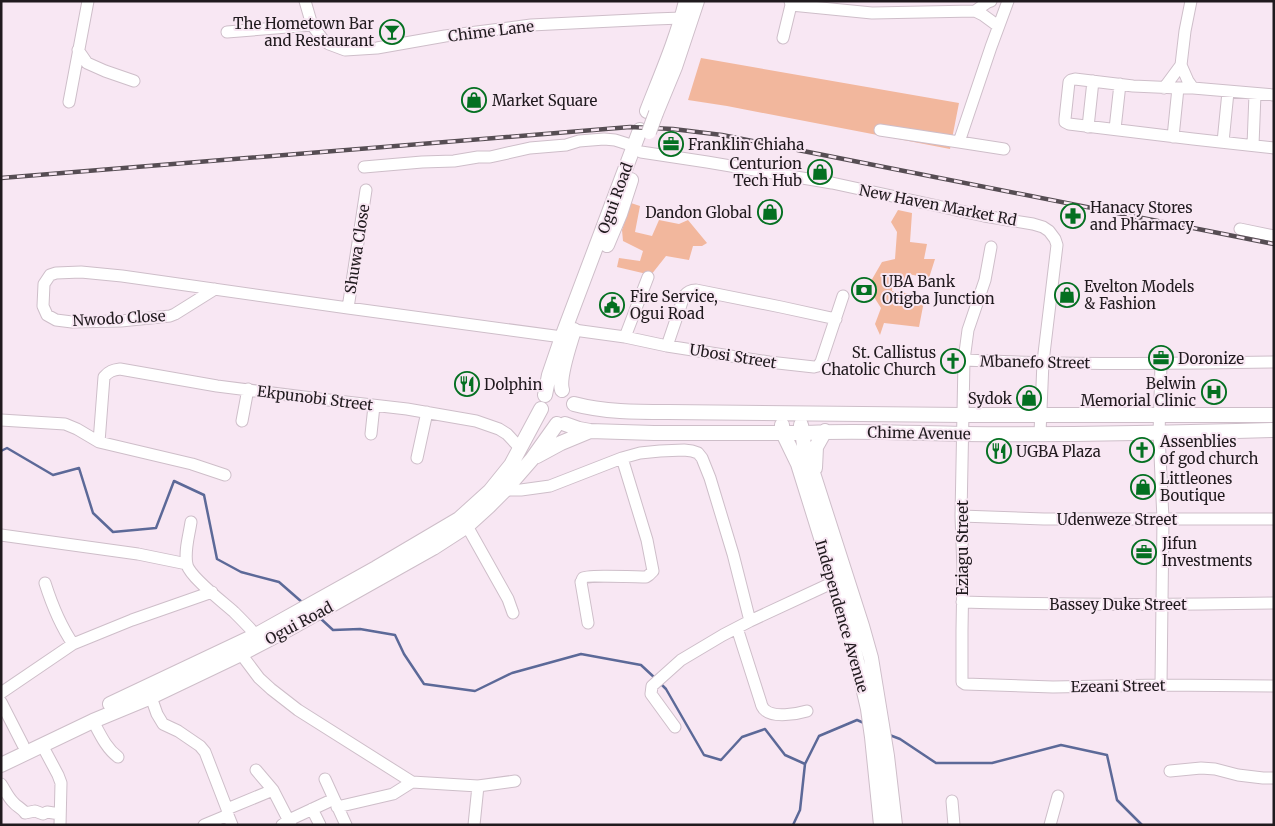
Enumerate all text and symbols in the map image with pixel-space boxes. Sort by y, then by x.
place label: The Hometown Bar and Restaurant [233,14,374,50]
street label: Chime Lane [447,16,535,46]
bar icon: The Hometown Bar and Restaurant [379,19,405,45]
shop icon: Market Square [461,87,487,113]
place label: Market Square [492,91,597,110]
office icon: Franklin Chiaha [658,131,684,157]
place label: Franklin Chiaha [688,135,804,154]
place label: Centurion Tech Hub [729,154,802,190]
shop icon: Centurion Tech Hub [807,159,833,185]
street label: Ogui Road [593,160,637,236]
street label: New Haven Market Rd [858,180,1018,230]
place label: Hanacy Stores and Pharmacy [1090,198,1194,234]
shop icon: Dandon Global [757,199,783,225]
street label: Shuwa Close [341,203,373,295]
place label: Dandon Global [645,203,752,222]
pharmacy icon: Hanacy Stores and Pharmacy [1060,203,1086,229]
place label: UBA Bank Otigba Junction [882,272,995,308]
bank icon: UBA Bank Otigba Junction [851,277,877,303]
place label: Evelton Models & Fashion [1084,277,1194,313]
shop icon: Evelton Models & Fashion [1054,282,1080,308]
place label: Fire Service, Ogui Road [630,287,718,323]
public building icon: Fire Service, Ogui Road [599,292,625,318]
street label: Nwodo Close [72,306,166,330]
street label: Ubosi Street [688,340,778,372]
place label: St. Callistus Chatolic Church [821,343,936,379]
office icon: Doronize [1148,345,1174,371]
church icon: St. Callistus Chatolic Church [940,348,966,374]
place label: Doronize [1178,349,1244,368]
street label: Mbanefo Street [980,352,1091,372]
restaurant icon: Dolphin [454,371,480,397]
place label: Belwin Memorial Clinic [1080,374,1196,410]
place label: Dolphin [484,375,542,394]
hospital icon: Belwin Memorial Clinic [1201,379,1227,405]
street label: Ekpunobi Street [256,381,374,415]
shop icon: Sydok [1016,385,1042,411]
place label: Sydok [968,389,1012,408]
street label: Chime Avenue [867,423,971,443]
place label: Assenblies of god church [1159,432,1258,468]
church icon: Assenblies of god church [1129,437,1155,463]
restaurant icon: UGBA Plaza [986,438,1012,464]
place label: UGBA Plaza [1016,442,1101,461]
place label: Littleones Boutique [1160,469,1232,505]
shop icon: Littleones Boutique [1130,474,1156,500]
street label: Eziagu Street [953,500,972,596]
street label: Udenweze Street [1057,510,1177,529]
place label: Jifun Investments [1161,534,1252,570]
street label: Independence Avenue [811,537,873,695]
office icon: Jifun Investments [1131,539,1157,565]
street label: Bassey Duke Street [1049,595,1187,614]
street label: Ogui Road [262,597,336,649]
street label: Ezeani Street [1070,676,1166,696]

